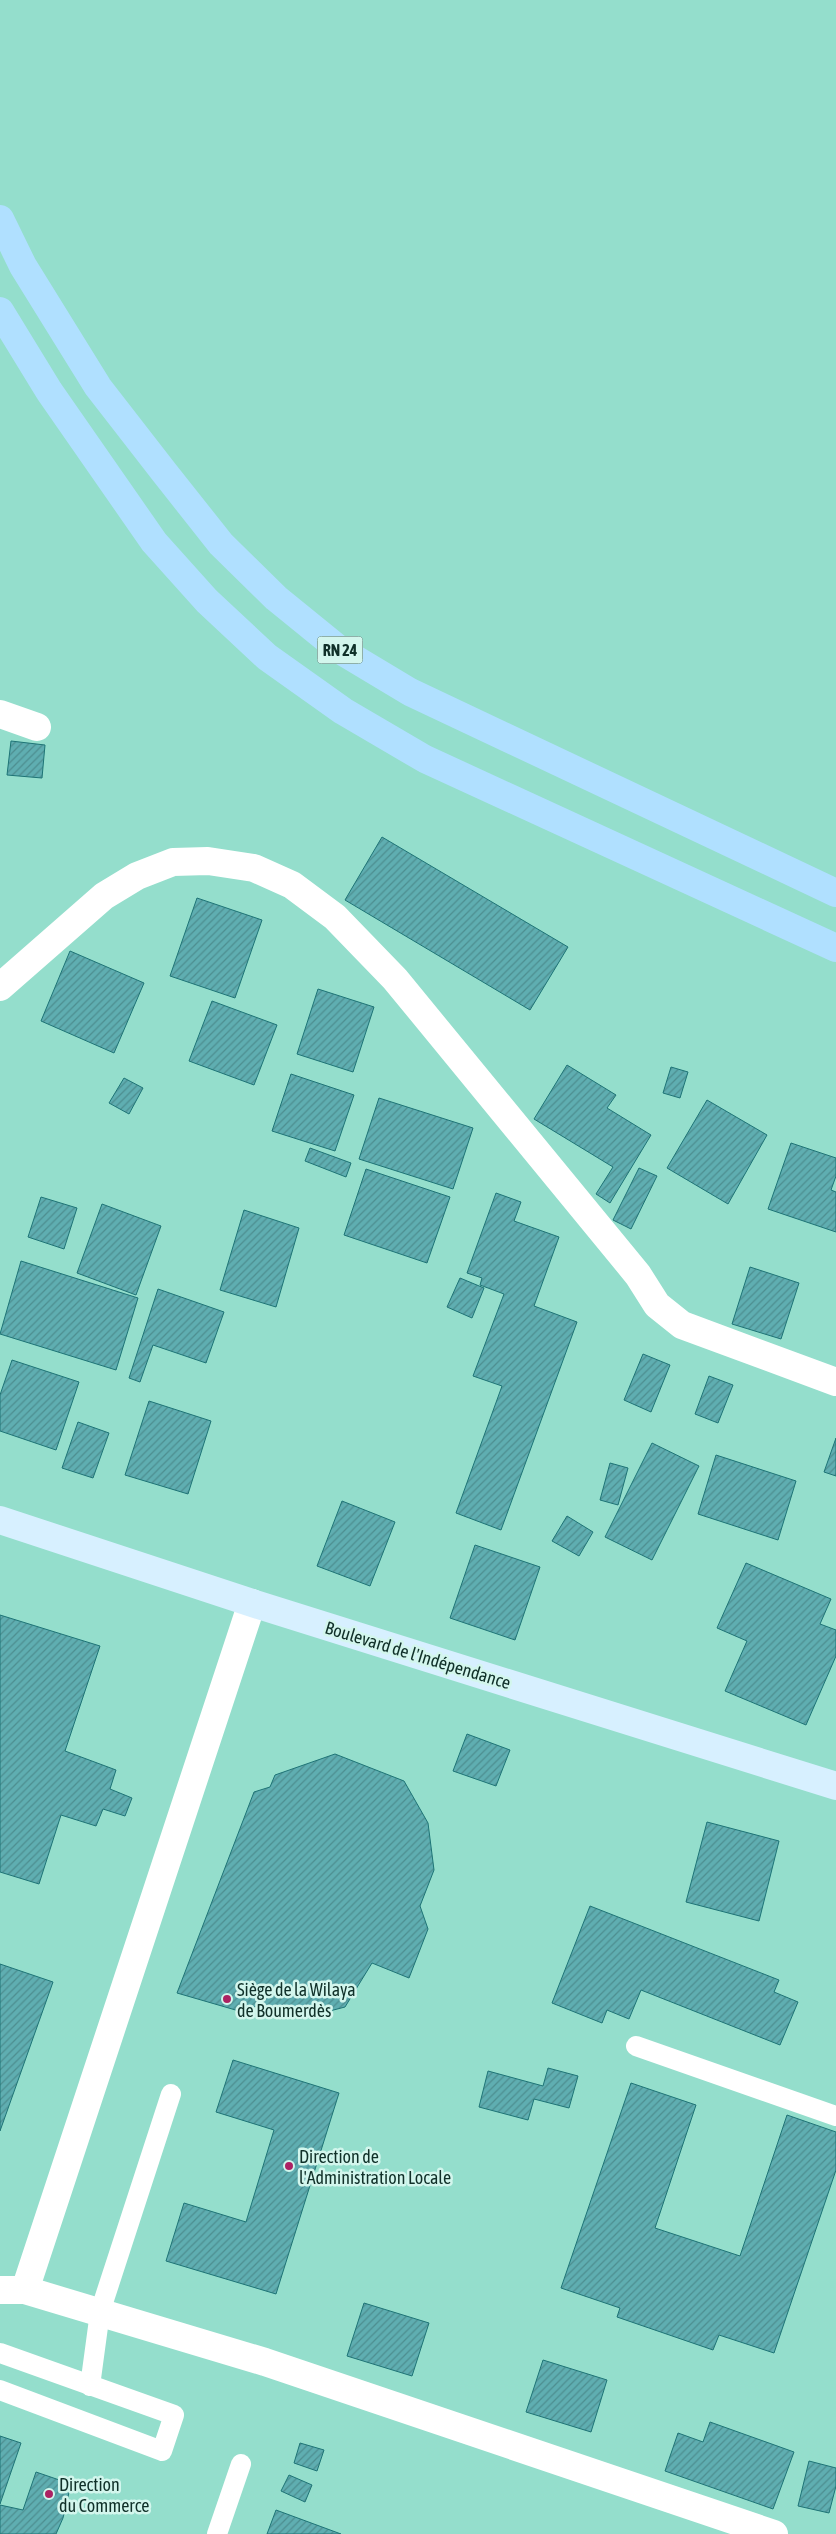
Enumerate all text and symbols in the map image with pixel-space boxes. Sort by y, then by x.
road number: RN 24 [318,636,362,664]
street label: Boulevard de l'Indépendance [323,1617,513,1693]
place label: Siège de la Wilaya de Boumerdès [237,1979,356,2021]
marker: Siège de la Wilaya de Boumerdès [221,1993,233,2005]
place label: Direction de l'Administration Locale [299,2146,451,2188]
marker: Direction de l'Administration Locale [283,2160,295,2172]
place label: Direction du Commerce [59,2474,150,2516]
marker: Direction du Commerce [43,2488,55,2500]

